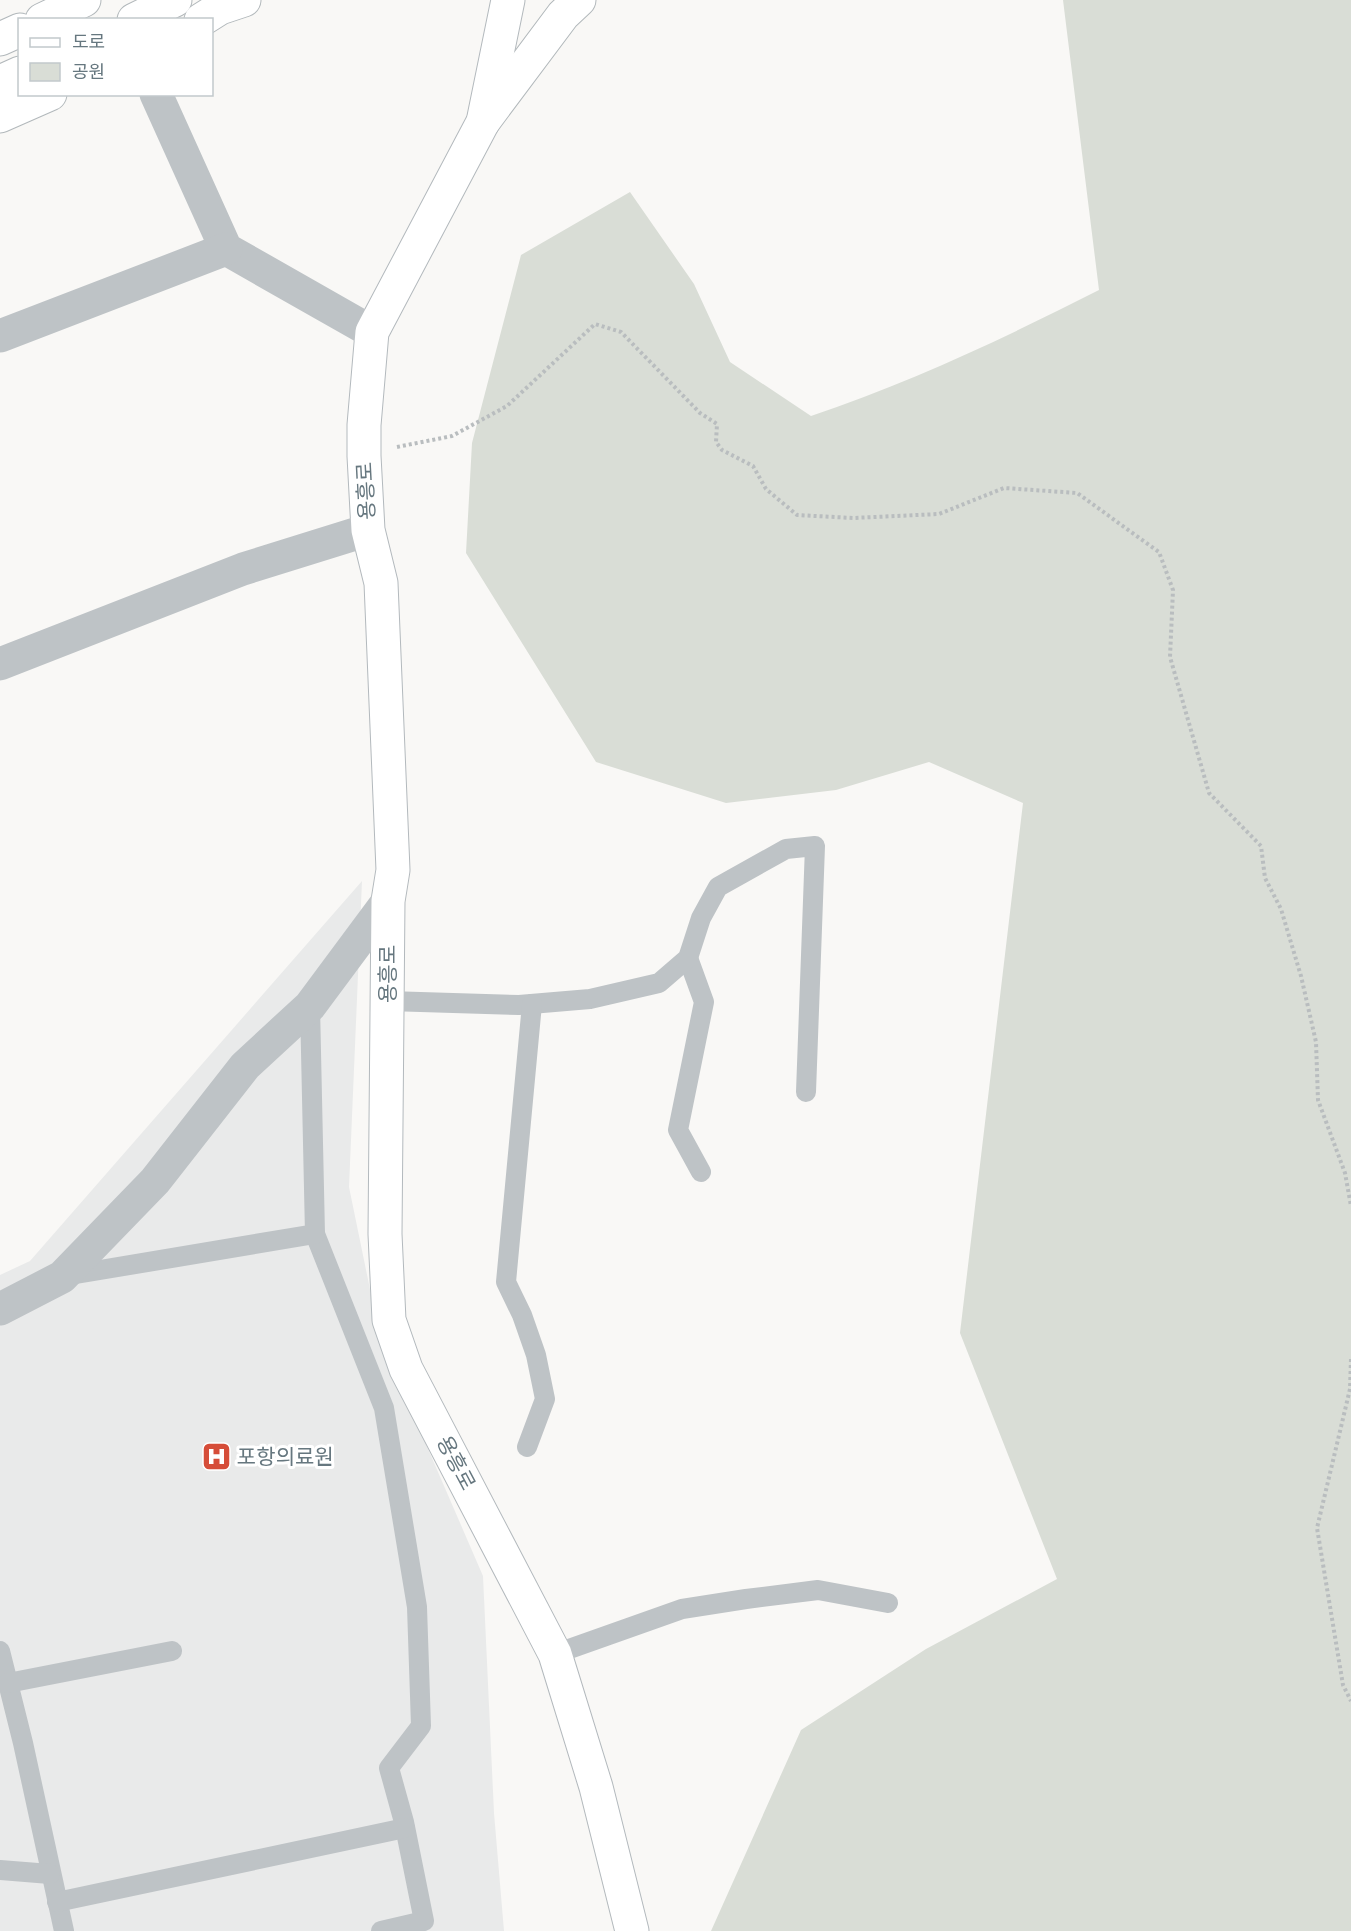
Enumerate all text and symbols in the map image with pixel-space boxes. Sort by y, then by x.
legend [18,18,213,96]
text: 도로 [72,29,105,53]
text: 공원 [72,59,105,83]
street label: 용흥로 [350,461,380,521]
street label: 용흥로 [373,945,401,1003]
street label: 용흥로 [431,1430,483,1495]
hospital icon: 포항의료원 [200,1441,232,1473]
place label: 포항의료원 [237,1442,334,1470]

